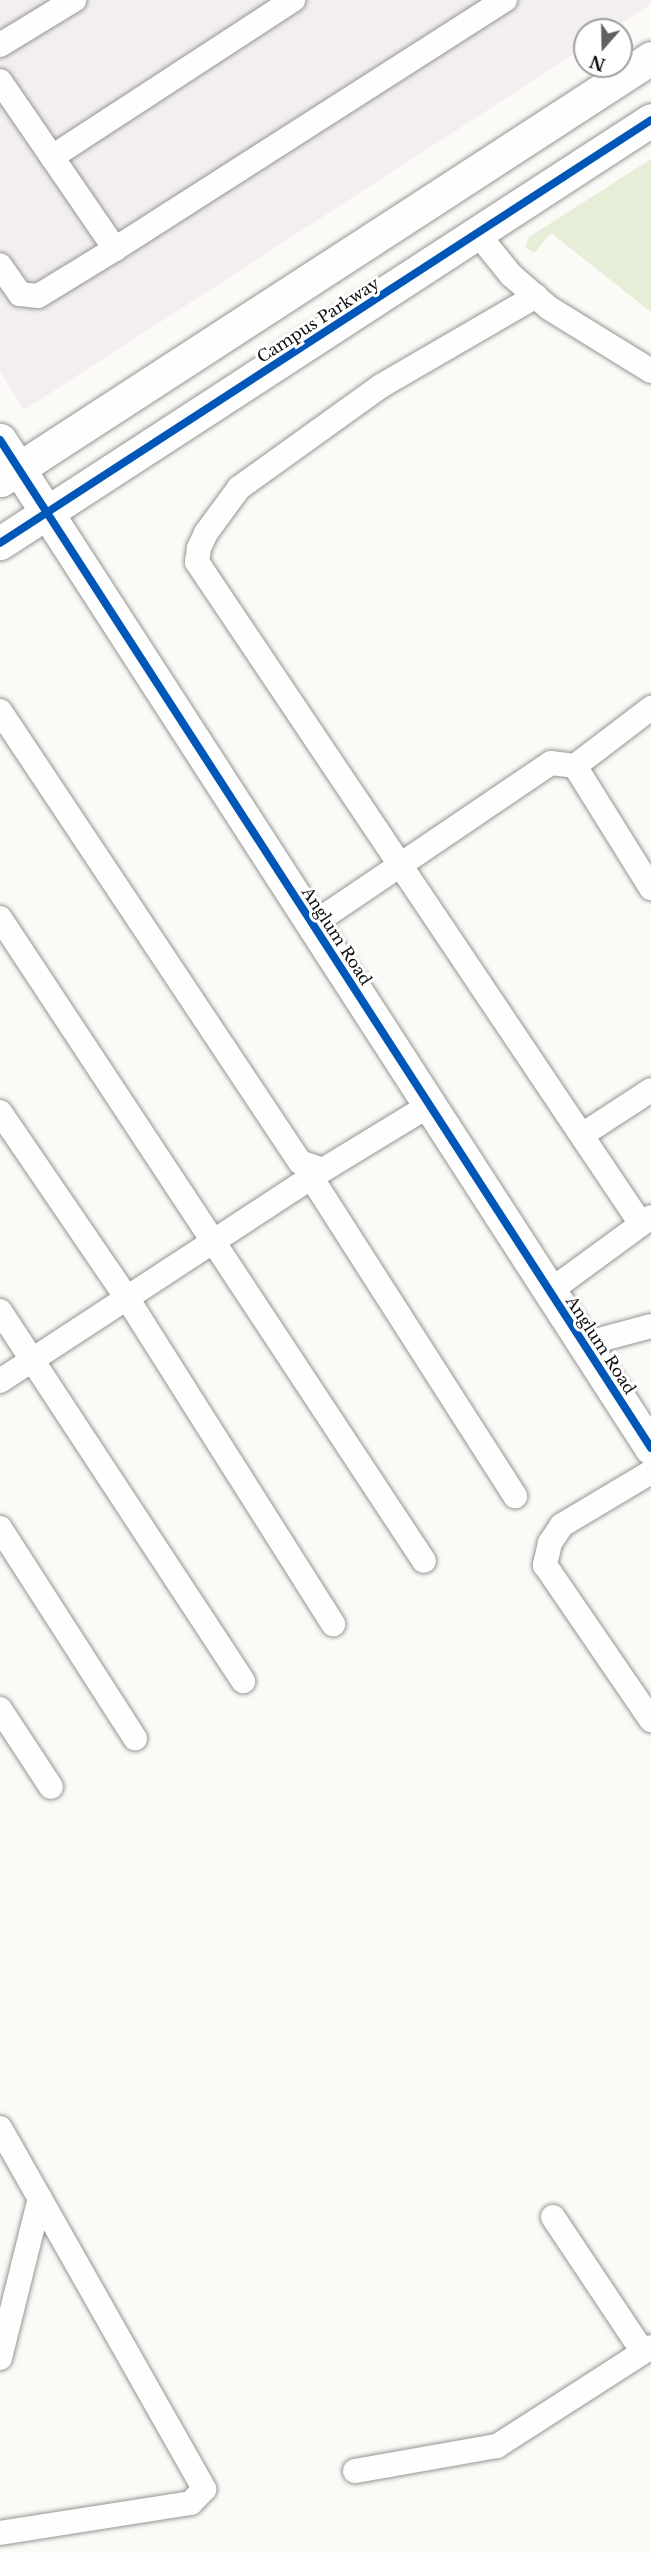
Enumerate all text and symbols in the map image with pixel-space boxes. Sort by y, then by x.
north arrow [573,18,633,78]
text: N [587,51,608,75]
street label: Campus Parkway [253,273,383,367]
street label: Anglum Road [298,883,376,989]
street label: Anglum Road [562,1292,640,1398]

